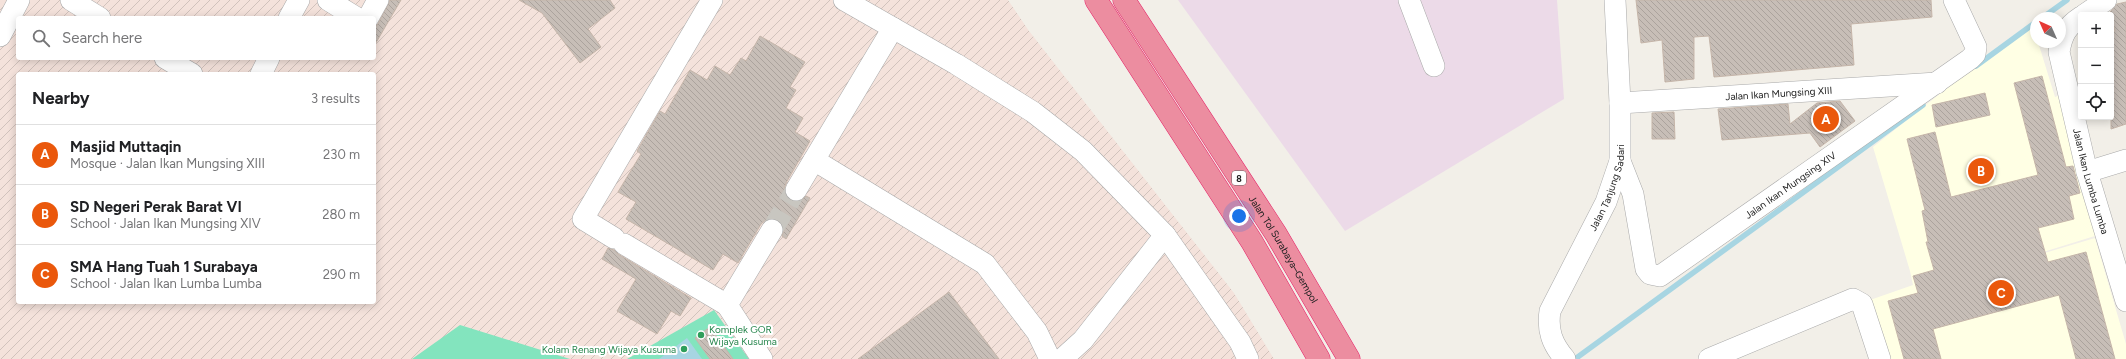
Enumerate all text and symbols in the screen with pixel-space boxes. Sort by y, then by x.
north arrow [2030,12,2066,48]
map controls [2078,12,2114,120]
button: + [2078,12,2114,48]
search box [16,16,376,60]
icon: search [30,27,52,49]
text: Search here [62,29,142,47]
button: − [2078,48,2114,84]
street label: Jalan Ikan Mungsing XIII [1725,83,1833,103]
button: locate [2078,84,2114,120]
text: Nearby [32,88,90,108]
text: 3 results [311,91,360,106]
pin: A [1813,104,1839,134]
street label: Jalan Ikan Lumba Lumba [2070,127,2112,236]
text: Masjid Muttaqin [70,138,181,156]
street label: Jalan Tanjung Sadari [1586,144,1627,233]
text: A [40,147,50,162]
text: 230 m [323,147,360,162]
street label: Jalan Ikan Mungsing XIV [1742,148,1838,221]
text: Mosque · Jalan Ikan Mungsing XIII [70,156,265,171]
pin: B [1968,156,1994,186]
road number: 8 [1232,171,1246,185]
street label: Jalan Tol Surabaya–Gempol [1246,193,1321,305]
text: SD Negeri Perak Barat VI [70,198,242,216]
your location [1229,206,1249,226]
text: B [41,207,49,222]
text: 280 m [322,207,360,222]
text: School · Jalan Ikan Mungsing XIV [70,216,261,231]
text: SMA Hang Tuah 1 Surabaya [70,258,258,276]
text: C [40,267,50,282]
text: 290 m [323,267,360,282]
text: School · Jalan Ikan Lumba Lumba [70,276,262,291]
pin: C [1988,278,2014,308]
place label: Komplek GOR Wijaya Kusuma [709,323,777,348]
marker: Komplek GOR Wijaya Kusuma [696,330,706,340]
place label: Kolam Renang Wijaya Kusuma [542,343,676,356]
marker: Kolam Renang Wijaya Kusuma [679,344,689,354]

